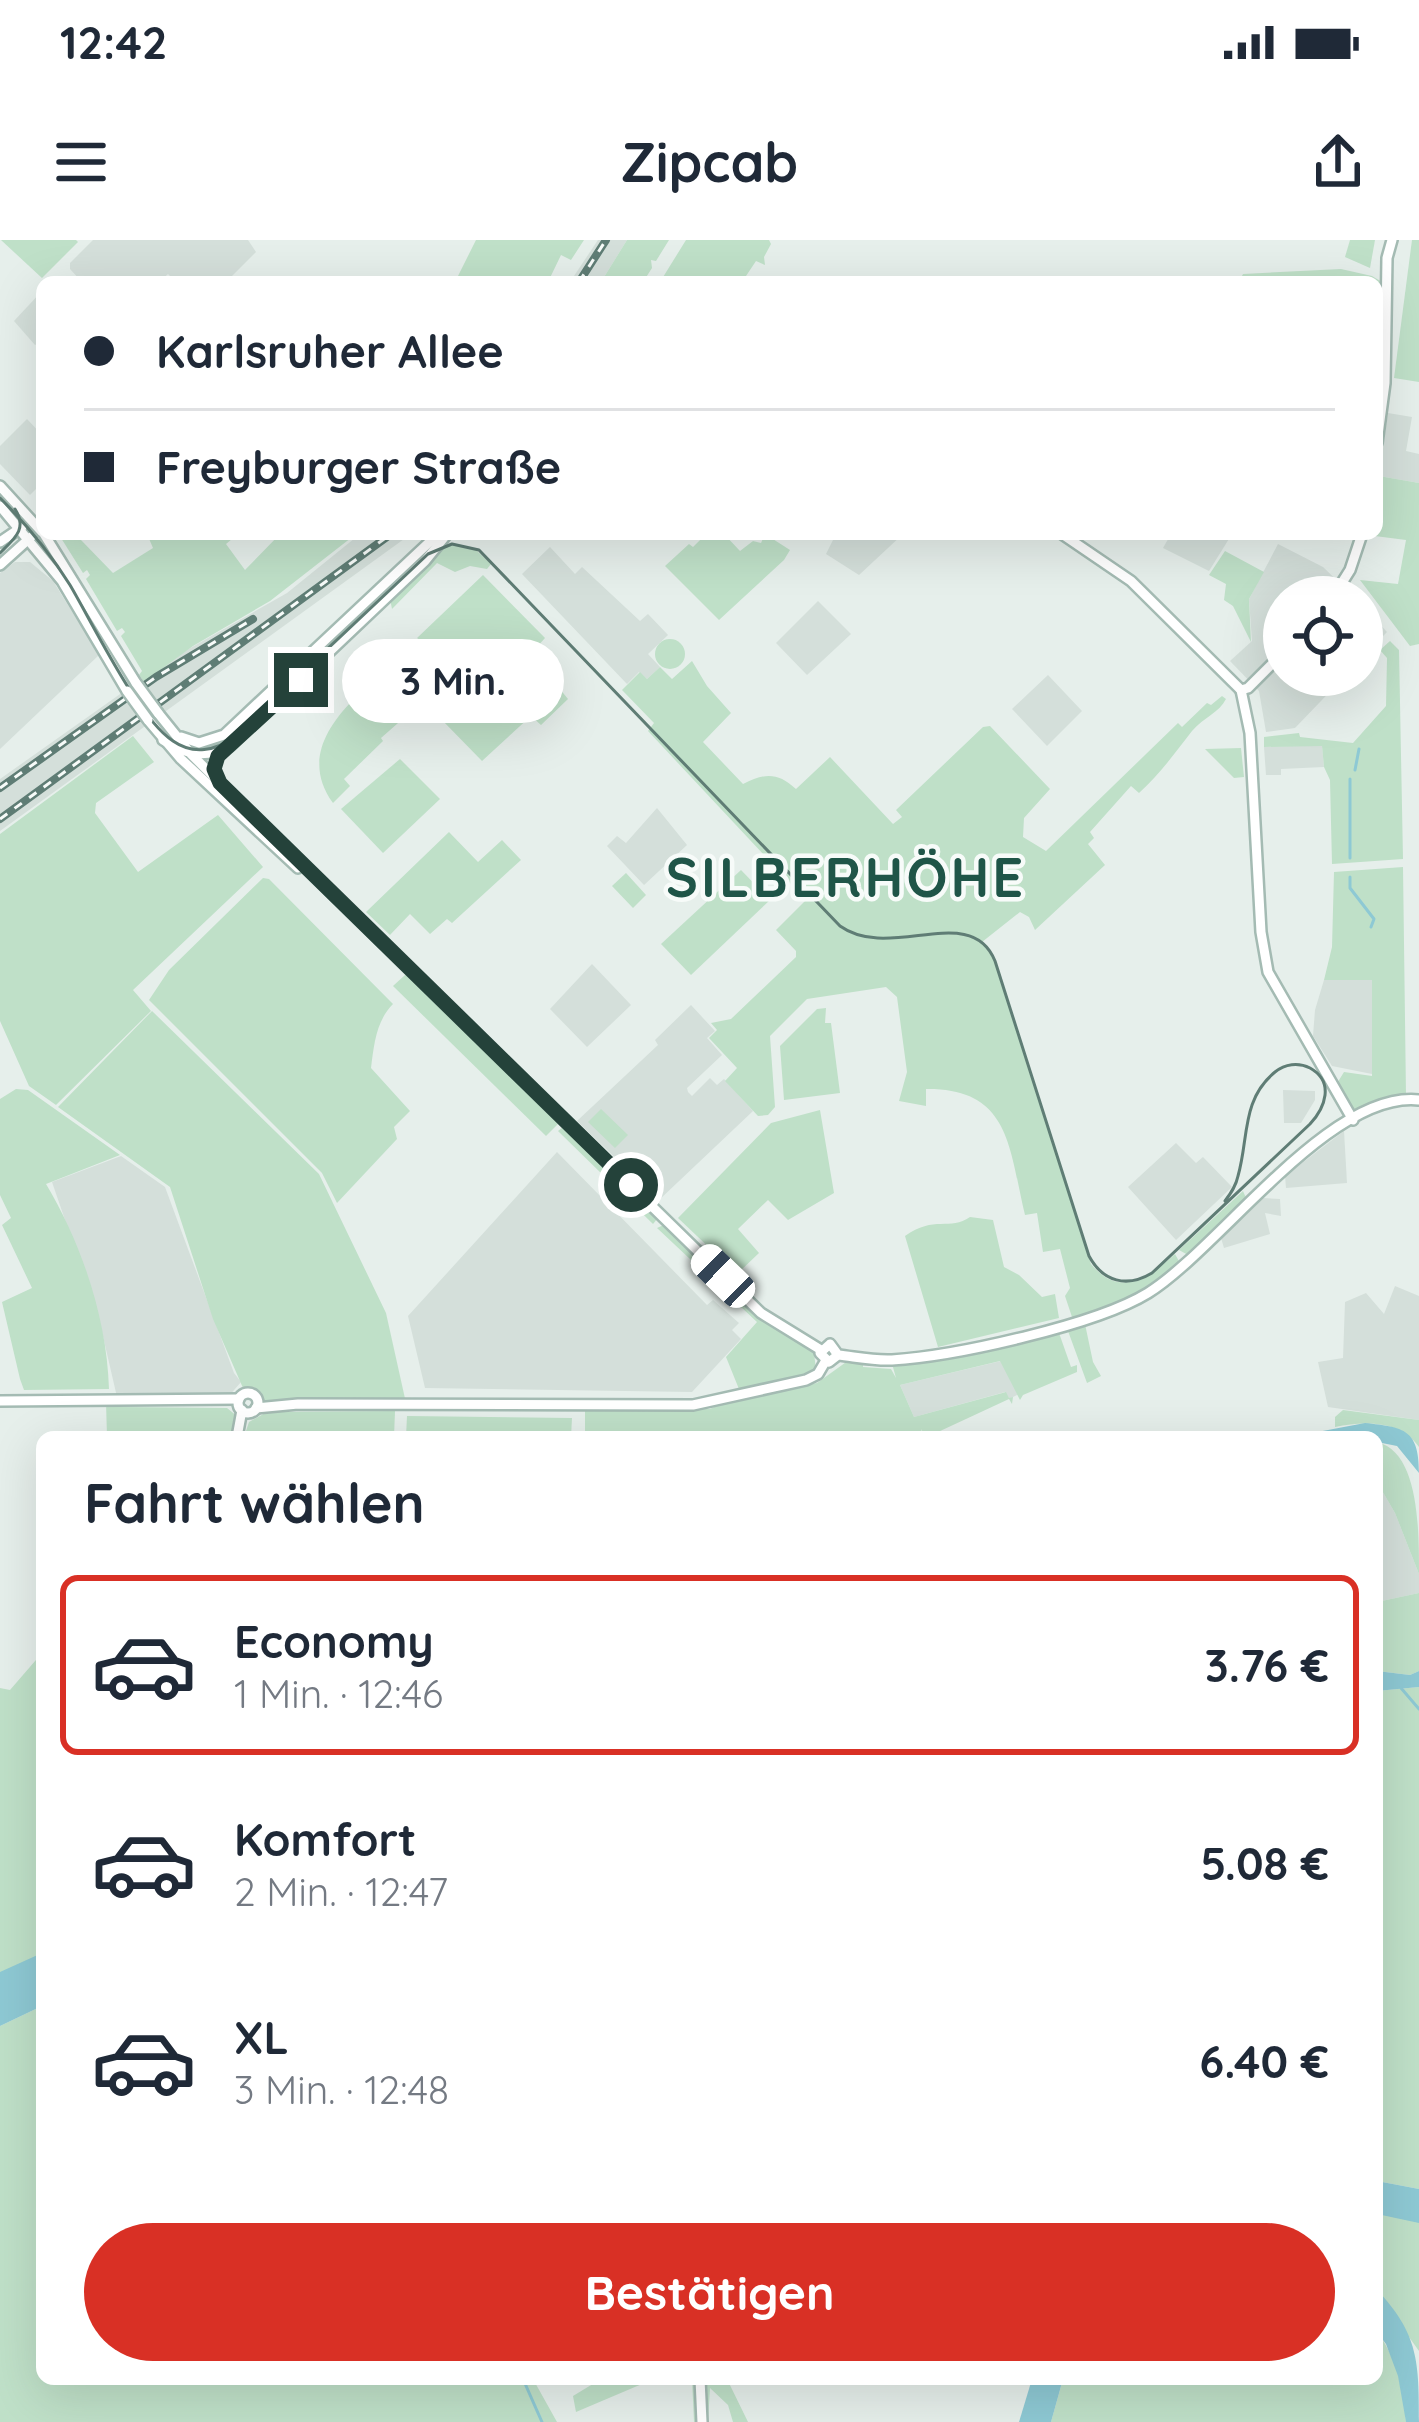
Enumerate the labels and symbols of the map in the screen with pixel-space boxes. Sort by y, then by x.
callout: 3 Min. [343,638,565,722]
route end [274,653,328,707]
district label: SILBERHÖHE [666,843,1026,911]
route start [604,1158,658,1212]
car [685,1238,761,1314]

